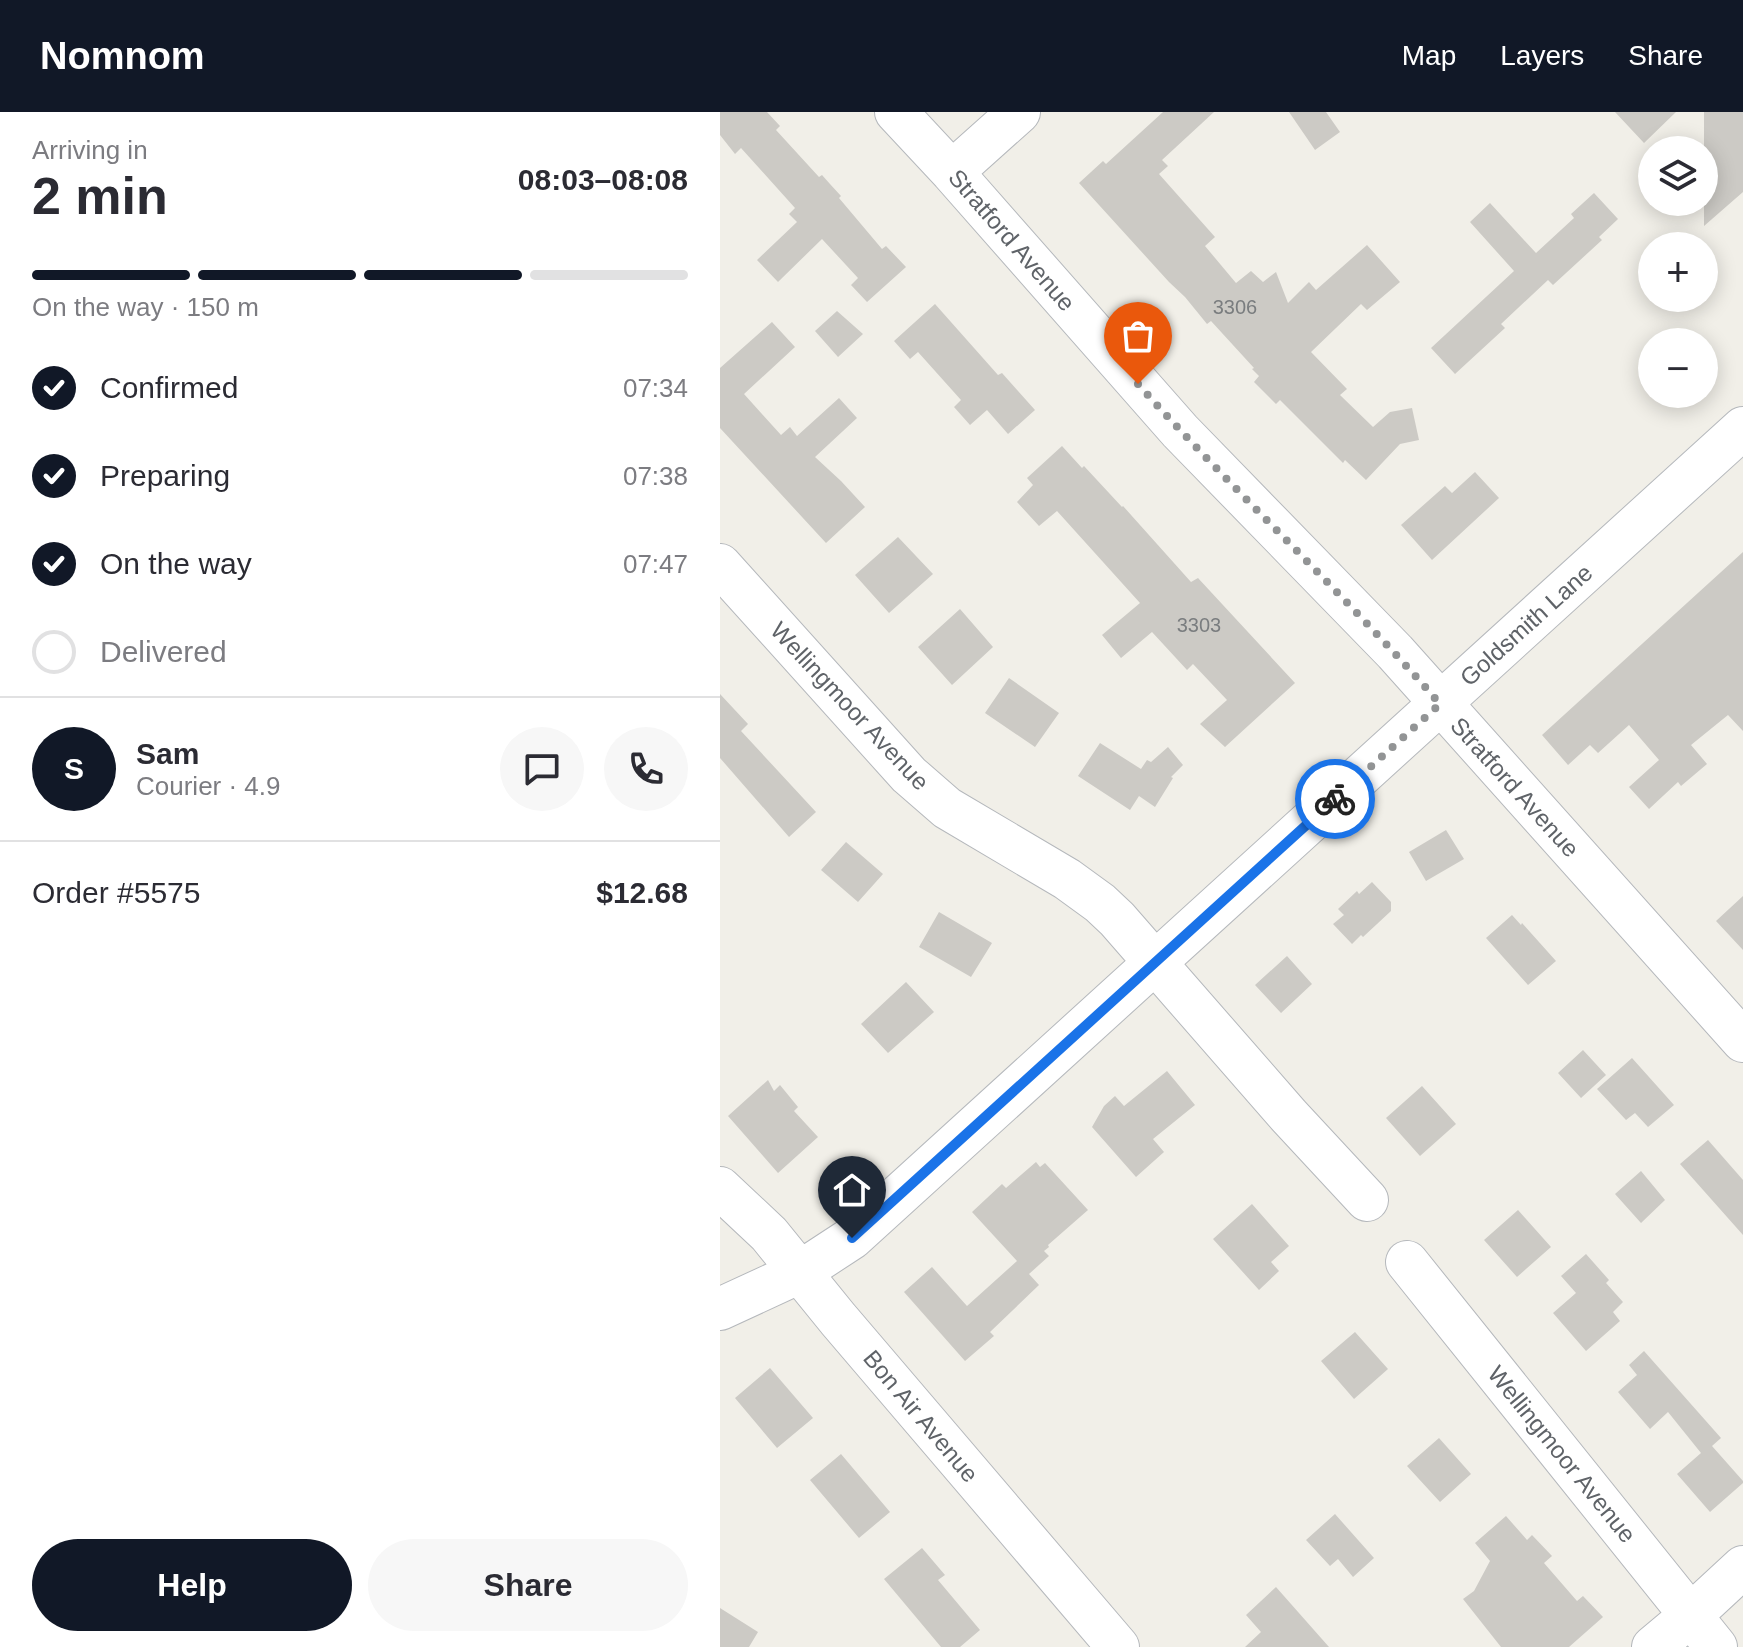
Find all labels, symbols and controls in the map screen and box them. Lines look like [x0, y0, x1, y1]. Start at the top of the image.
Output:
text: Nomnom [40, 35, 205, 77]
text: Map [1402, 40, 1456, 71]
text: Layers [1500, 40, 1584, 71]
text: Share [1628, 40, 1703, 71]
text: Arriving in [32, 135, 148, 165]
map controls [1638, 136, 1718, 408]
button: layers [1638, 136, 1718, 216]
text: 08:03–08:08 [518, 163, 688, 196]
street label: Stratford Avenue [943, 164, 1081, 316]
text: 2 min [32, 167, 168, 225]
button: + [1638, 232, 1718, 312]
text: On the way · 150 m [32, 292, 259, 322]
house number: 3306 [1213, 296, 1257, 318]
pin [1104, 302, 1172, 384]
icon: bag [1116, 314, 1160, 358]
button: − [1638, 328, 1718, 408]
icon: check [32, 366, 76, 410]
text: Confirmed [100, 371, 238, 404]
text: 07:34 [623, 373, 688, 403]
icon: check [32, 454, 76, 498]
text: Preparing [100, 459, 230, 492]
text: 07:38 [623, 461, 688, 491]
icon: check [32, 542, 76, 586]
text: On the way [100, 547, 252, 580]
text: 07:47 [623, 549, 688, 579]
street label: Goldsmith Lane [1455, 559, 1597, 691]
house number: 3303 [1177, 614, 1221, 636]
street label: Wellingmoor Avenue [765, 617, 935, 795]
text: Delivered [100, 635, 227, 668]
street label: Stratford Avenue [1445, 712, 1585, 862]
button: chat [500, 727, 584, 811]
button: phone [604, 727, 688, 811]
text: Sam [136, 737, 199, 770]
text: S [64, 752, 84, 785]
courier [1295, 759, 1375, 839]
text: Courier · 4.9 [136, 771, 281, 801]
icon: bike [1313, 777, 1357, 821]
text: Order #5575 [32, 876, 200, 909]
text: $12.68 [596, 876, 688, 909]
pin [818, 1156, 886, 1238]
icon: home [830, 1168, 874, 1212]
street label: Bon Air Avenue [858, 1345, 984, 1487]
street label: Wellingmoor Avenue [1483, 1360, 1641, 1548]
button: Help [32, 1539, 352, 1631]
button: Share [368, 1539, 688, 1631]

